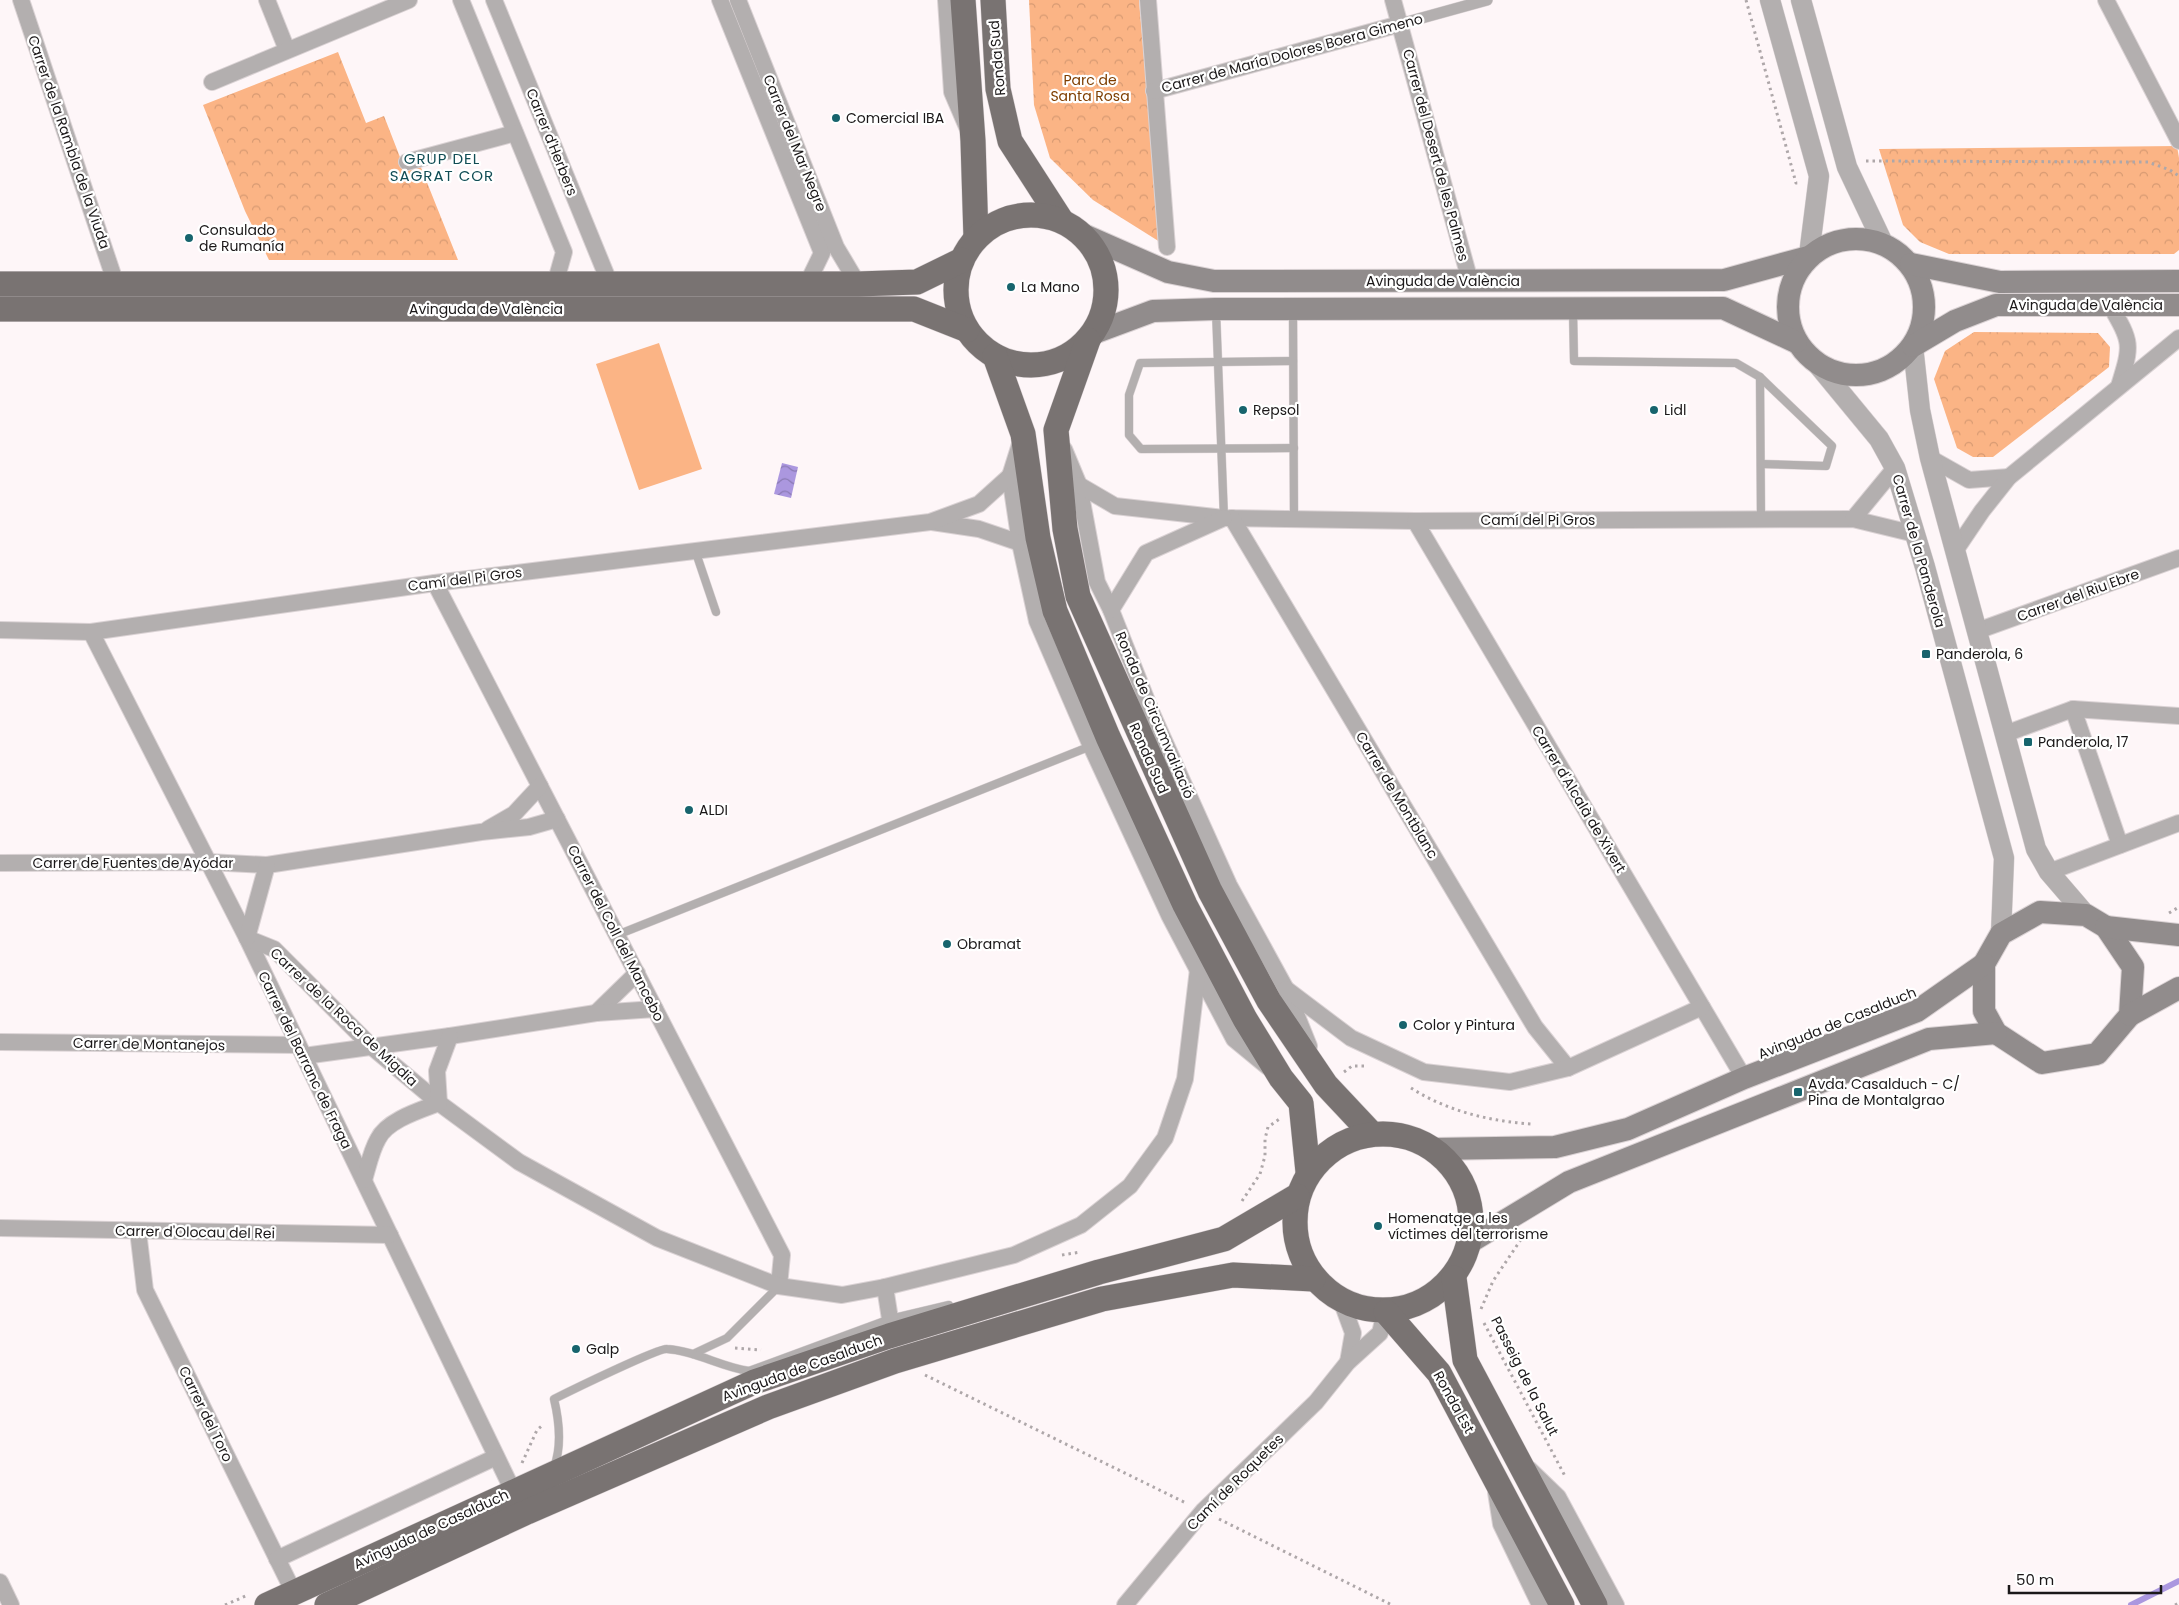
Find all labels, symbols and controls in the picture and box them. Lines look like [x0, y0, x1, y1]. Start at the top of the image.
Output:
street label: Carrer de María Dolores Boera Gimeno [1159, 8, 1425, 98]
street label: Ronda Sud [984, 19, 1010, 97]
street label: Carrer de la Rambla de la Viuda [23, 33, 115, 251]
street label: Carrer del Desert de les Palmes [1398, 47, 1474, 263]
park label: Parc de Santa Rosa [1050, 70, 1130, 106]
street label: Carrer del Mar Negre [758, 72, 832, 215]
street label: Carrer d'Herbers [521, 85, 583, 199]
place label: Comercial IBA [846, 108, 944, 128]
marker: Comercial IBA [830, 112, 842, 124]
district label: GRUP DEL SAGRAT COR [390, 148, 494, 186]
place label: Consulado de Rumanía [199, 220, 284, 256]
marker: Consulado de Rumanía [183, 232, 195, 244]
street label: Avinguda de València [1366, 271, 1520, 291]
place label: La Mano [1021, 277, 1080, 297]
marker: La Mano [1005, 281, 1017, 293]
street label: Avinguda de València [2009, 295, 2163, 315]
street label: Avinguda de València [409, 299, 563, 319]
place label: Repsol [1253, 400, 1299, 420]
place label: Lidl [1664, 400, 1686, 420]
marker: Repsol [1237, 404, 1249, 416]
marker: Lidl [1648, 404, 1660, 416]
street label: Carrer de la Panderola [1888, 472, 1950, 630]
street label: Camí del Pi Gros [1481, 510, 1595, 530]
street label: Camí del Pi Gros [407, 562, 523, 596]
street label: Carrer del Riu Ebre [2014, 563, 2142, 626]
street label: Ronda de Circumval·lació [1111, 628, 1199, 802]
place label: Panderola, 6 [1936, 644, 2023, 664]
marker: Panderola, 6 [1920, 648, 1932, 660]
street label: Ronda Sud [1124, 719, 1174, 797]
street label: Carrer d'Alcalà de Xivert [1527, 722, 1631, 876]
street label: Carrer de Montblanc [1351, 728, 1443, 862]
place label: Panderola, 17 [2038, 732, 2129, 752]
marker: Panderola, 17 [2022, 736, 2034, 748]
place label: ALDI [699, 800, 728, 820]
marker: ALDI [683, 804, 695, 816]
street label: Carrer del Coll del Mancebo [563, 841, 669, 1025]
street label: Carrer de Fuentes de Ayódar [32, 853, 234, 873]
place label: Obramat [957, 934, 1021, 954]
marker: Obramat [941, 938, 953, 950]
street label: Carrer de la Roca de Migdia [266, 943, 422, 1091]
street label: Carrer del Barranc de Fraga [253, 968, 357, 1152]
street label: Avinguda de Casalduch [1755, 982, 1919, 1064]
place label: Color y Pintura [1413, 1015, 1515, 1035]
marker: Color y Pintura [1397, 1019, 1409, 1031]
street label: Carrer de Montanejos [73, 1033, 225, 1055]
place label: Avda. Casalduch - C/ Pina de Montalgrao [1808, 1074, 1960, 1110]
marker: Avda. Casalduch - C/ Pina de Montalgrao [1792, 1086, 1804, 1098]
place label: Homenatge a les víctimes del terrorisme [1388, 1208, 1548, 1244]
marker: Homenatge a les víctimes del terrorisme [1372, 1220, 1384, 1232]
street label: Carrer d'Olocau del Rei [115, 1221, 275, 1243]
street label: Passeig de la Salut [1486, 1313, 1564, 1439]
street label: Avinguda de Casalduch [719, 1330, 885, 1406]
place label: Galp [586, 1339, 619, 1359]
marker: Galp [570, 1343, 582, 1355]
street label: Carrer del Toro [174, 1363, 238, 1465]
street label: Ronda Est [1429, 1367, 1479, 1437]
street label: Camí de Roquetes [1182, 1429, 1288, 1535]
street label: Avinguda de Casalduch [350, 1484, 512, 1574]
scale bar [2009, 1562, 2162, 1594]
text: 50 m [2016, 1569, 2054, 1590]

